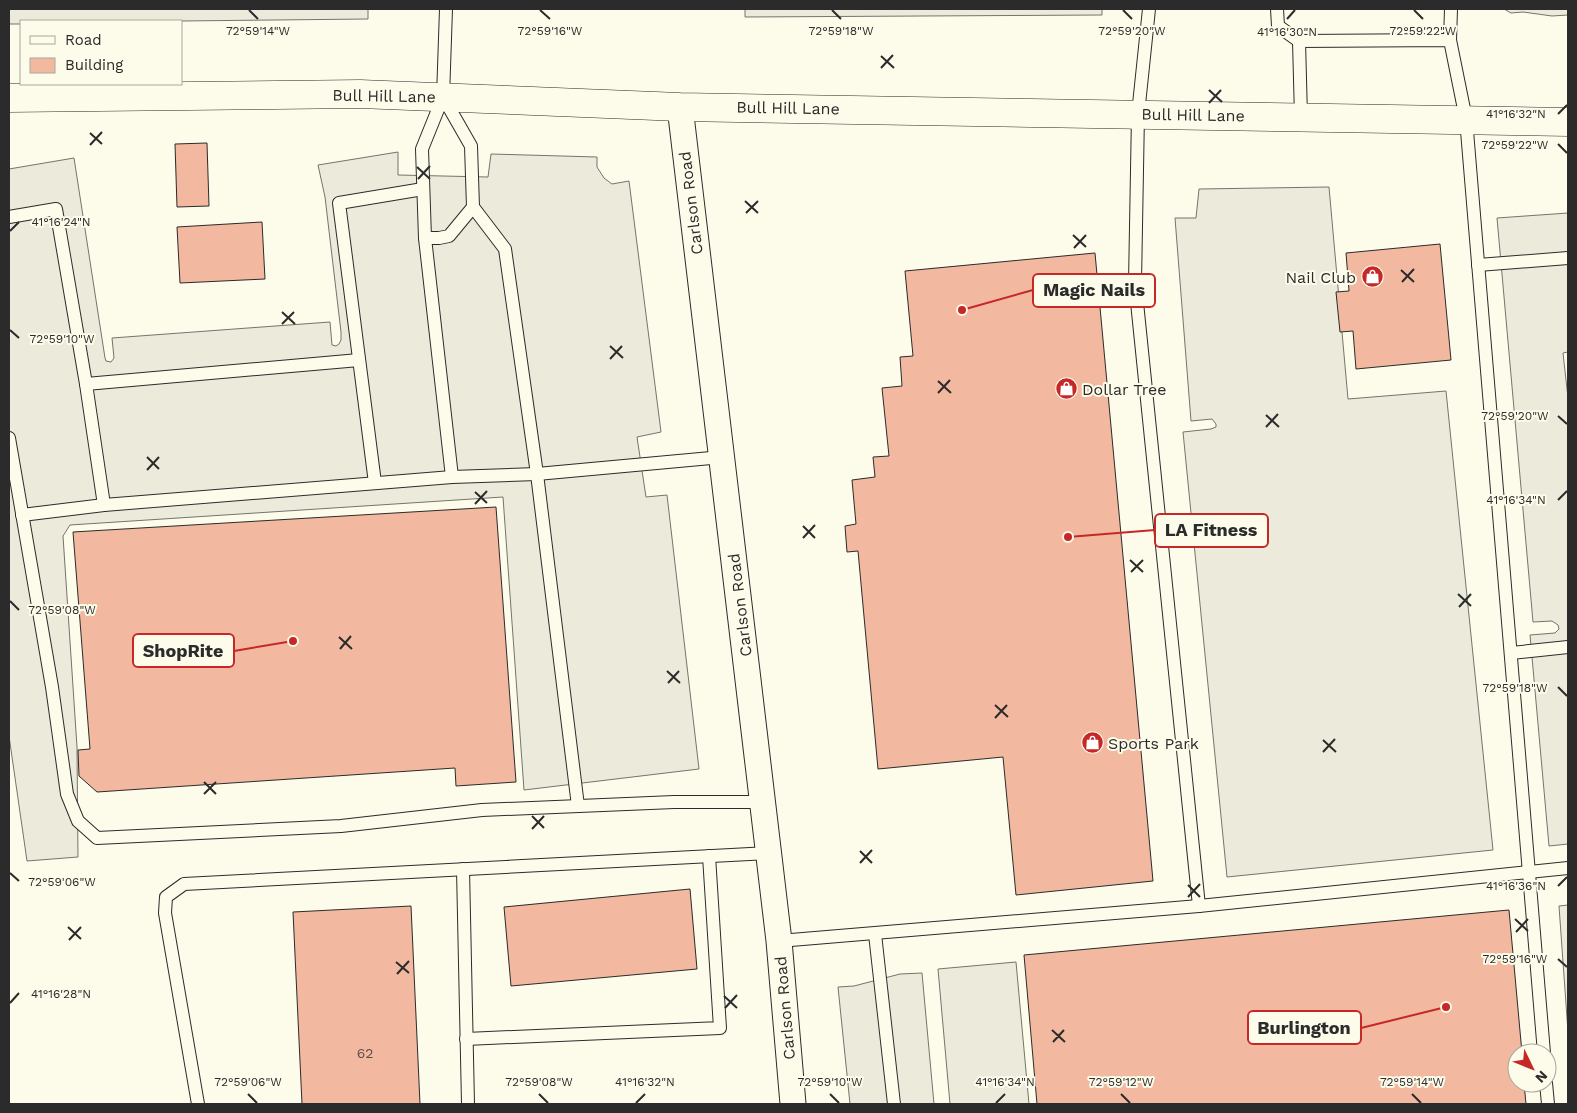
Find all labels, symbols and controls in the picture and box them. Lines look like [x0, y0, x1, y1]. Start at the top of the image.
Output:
legend [20, 20, 182, 85]
text: 72°59'14"W [226, 24, 291, 38]
text: 72°59'16"W [518, 24, 583, 38]
text: 72°59'18"W [809, 24, 874, 38]
text: 72°59'20"W [1098, 24, 1166, 38]
text: 72°59'22"W [1390, 24, 1457, 38]
text: 41°16'30"N [1257, 25, 1317, 39]
text: Road [65, 31, 102, 49]
text: Building [65, 56, 123, 74]
street label: Bull Hill Lane [332, 86, 436, 106]
street label: Bull Hill Lane [736, 98, 840, 118]
street label: Bull Hill Lane [1141, 105, 1245, 125]
text: 41°16'32"N [1486, 107, 1546, 121]
text: 72°59'22"W [1482, 138, 1549, 152]
street label: Carlson Road [675, 150, 707, 256]
text: 41°16'24"N [31, 215, 91, 229]
shop icon: Nail Club [1360, 265, 1384, 289]
place label: Nail Club [1285, 268, 1356, 287]
callout: Magic Nails [1033, 274, 1155, 307]
text: Magic Nails [1043, 279, 1145, 300]
text: 72°59'10"W [30, 332, 95, 346]
shop icon: Dollar Tree [1054, 377, 1078, 401]
place label: Dollar Tree [1082, 380, 1166, 399]
text: 72°59'20"W [1481, 409, 1549, 423]
text: 41°16'34"N [1486, 493, 1546, 507]
callout: LA Fitness [1155, 514, 1268, 547]
text: LA Fitness [1165, 519, 1258, 540]
street label: Carlson Road [724, 552, 756, 658]
text: 72°59'08"W [28, 603, 96, 617]
callout: ShopRite [133, 634, 234, 667]
text: ShopRite [143, 640, 223, 661]
text: 72°59'18"W [1483, 681, 1548, 695]
shop icon: Sports Park [1080, 731, 1104, 755]
place label: Sports Park [1108, 734, 1199, 753]
text: 72°59'06"W [28, 875, 96, 889]
text: 41°16'36"N [1486, 879, 1546, 893]
text: 72°59'16"W [1483, 952, 1548, 966]
street label: Carlson Road [771, 955, 799, 1061]
text: 41°16'28"N [31, 987, 91, 1001]
callout: Burlington [1248, 1011, 1361, 1044]
text: Burlington [1257, 1017, 1351, 1038]
north arrow [1507, 1043, 1557, 1093]
house number: 62 [357, 1045, 373, 1061]
text: N [1532, 1068, 1551, 1086]
text: 72°59'06"W [214, 1075, 282, 1089]
text: 72°59'08"W [505, 1075, 573, 1089]
text: 41°16'32"N [615, 1075, 675, 1089]
text: 72°59'10"W [798, 1075, 863, 1089]
text: 41°16'34"N [975, 1075, 1035, 1089]
text: 72°59'12"W [1089, 1075, 1154, 1089]
text: 72°59'14"W [1380, 1075, 1445, 1089]

